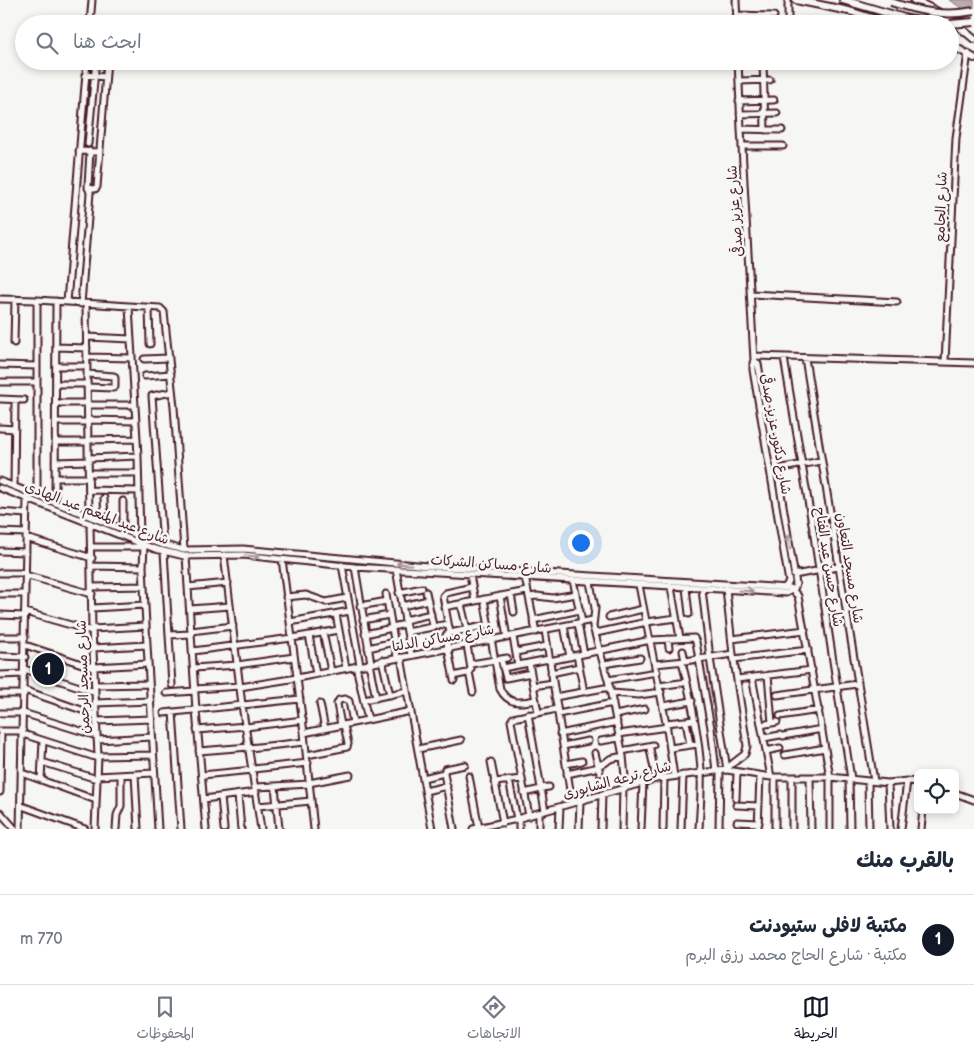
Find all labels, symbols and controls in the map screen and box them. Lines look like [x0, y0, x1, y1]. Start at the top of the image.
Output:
search box [15, 15, 959, 70]
icon: search [33, 29, 61, 57]
text: ابحث هنا [73, 31, 142, 54]
street label: شارع عزيز صدقى [723, 164, 748, 257]
street label: شارع الجامع [931, 171, 953, 243]
street label: شارع دكتور عزيز صدقى [756, 372, 795, 496]
street label: شارع عبد المنعم عبد الهادى [22, 478, 172, 550]
street label: شارع حسن عبد الفتاح [810, 506, 847, 628]
street label: شارع مسجد التعاون [832, 511, 867, 625]
your location [568, 530, 594, 556]
one-way arrow [784, 535, 794, 551]
one-way arrow [244, 551, 260, 561]
street label: شارع مساكن الشركات [430, 551, 552, 578]
one-way arrow [397, 559, 413, 568]
one-way arrow [738, 587, 754, 596]
street label: شارع مسجد الرحمن [73, 620, 94, 734]
street label: شارع مساكن الدلتا [391, 621, 496, 656]
pin: 1 [32, 650, 64, 688]
street label: شارع ترعه الشابورى [561, 757, 673, 804]
map controls [914, 769, 959, 814]
button: locate [914, 769, 959, 814]
text: بالقرب منك [856, 848, 954, 873]
text: مكتبة لافلى ستيودنت [749, 915, 907, 938]
text: 770 m [20, 930, 63, 949]
text: 1 [935, 930, 941, 949]
text: مكتبة · شارع الحاج محمد رزق البرم [685, 946, 907, 965]
tab: المحفوظات [136, 993, 194, 1046]
tab: الاتجاهات [467, 993, 521, 1046]
tab: الخريطة [794, 993, 838, 1046]

